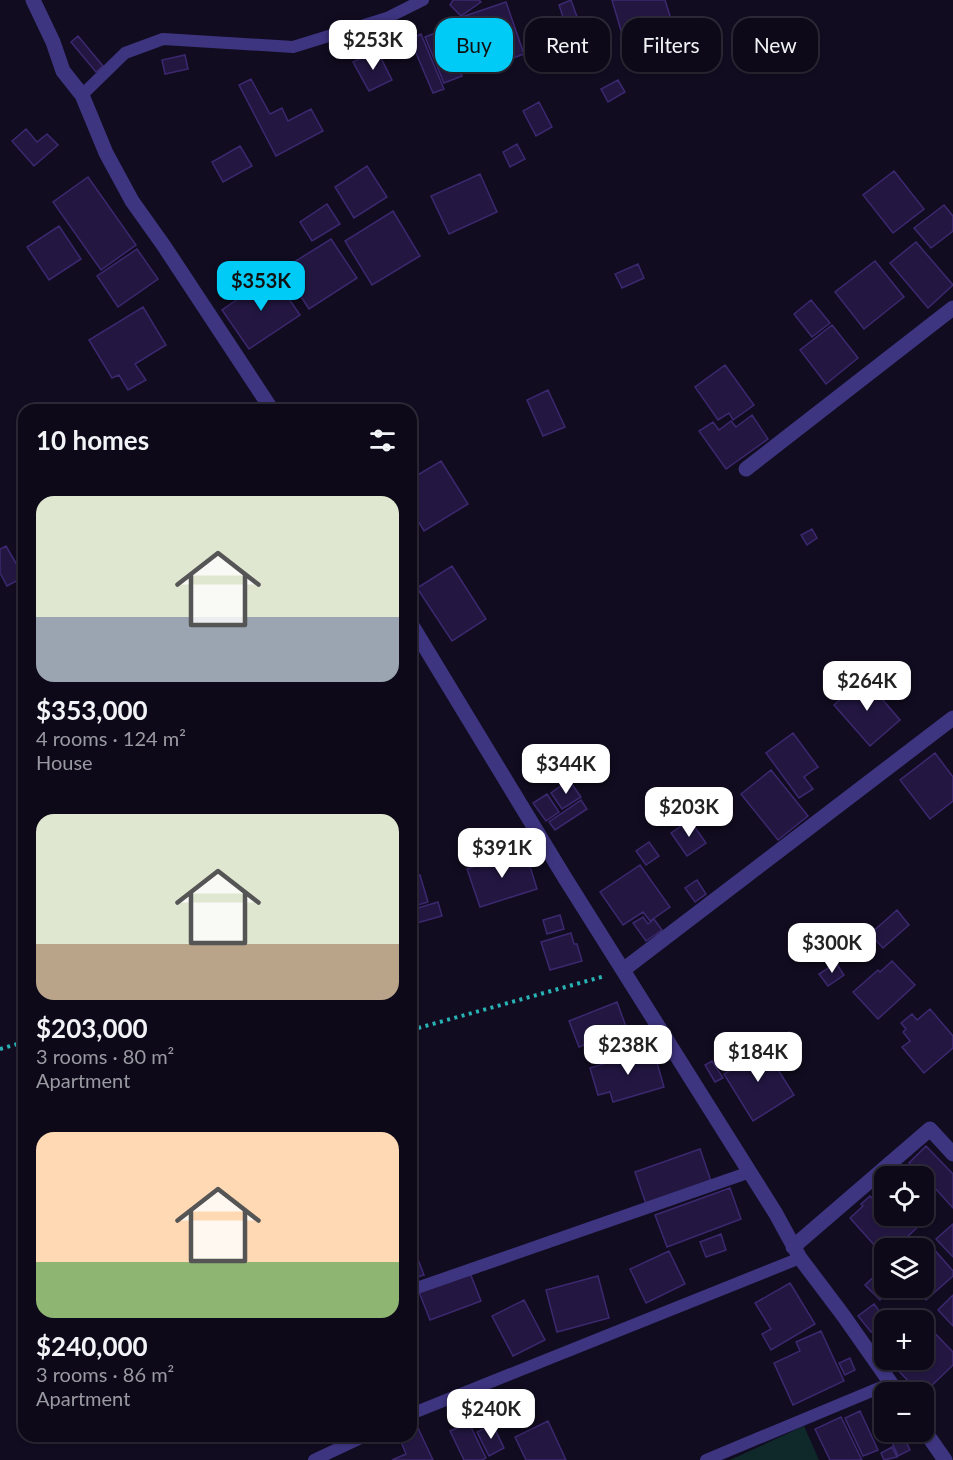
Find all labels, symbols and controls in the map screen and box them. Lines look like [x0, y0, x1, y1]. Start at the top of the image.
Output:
chip: Buy [435, 18, 513, 72]
chip: Rent [525, 18, 610, 72]
chip: Filters [622, 18, 721, 72]
chip: New [733, 18, 818, 72]
pin: $253K [331, 20, 415, 71]
text: $253K [343, 27, 403, 51]
pin: $353K [219, 261, 303, 312]
text: $353K [231, 268, 291, 292]
text: 10 homes [36, 424, 149, 456]
icon: filters [366, 424, 399, 457]
icon: home [164, 535, 272, 643]
pin: $264K [825, 661, 909, 712]
text: $264K [837, 668, 897, 692]
text: $353,000 [36, 694, 148, 726]
text: 4 rooms · 124 m² [36, 726, 186, 750]
pin: $344K [524, 744, 608, 795]
text: House [36, 750, 93, 774]
text: $344K [536, 751, 596, 775]
pin: $203K [647, 787, 731, 838]
text: $203K [659, 794, 719, 818]
pin: $391K [460, 828, 544, 879]
text: $391K [472, 835, 532, 859]
icon: home [164, 853, 272, 961]
pin: $300K [790, 923, 874, 974]
text: $300K [802, 930, 862, 954]
text: $203,000 [36, 1012, 148, 1044]
pin: $238K [586, 1025, 670, 1076]
text: $238K [598, 1032, 658, 1056]
pin: $184K [716, 1032, 800, 1083]
text: $184K [728, 1039, 788, 1063]
text: 3 rooms · 80 m² [36, 1044, 174, 1068]
text: Apartment [36, 1068, 130, 1092]
map controls [874, 1166, 934, 1442]
button: locate [874, 1166, 934, 1226]
icon: home [164, 1171, 272, 1279]
button: layers [874, 1238, 934, 1298]
button: + [874, 1310, 934, 1370]
text: $240,000 [36, 1330, 148, 1362]
text: 3 rooms · 86 m² [36, 1362, 174, 1386]
button: − [874, 1382, 934, 1442]
text: Apartment [36, 1386, 130, 1410]
pin: $240K [449, 1389, 533, 1440]
text: $240K [461, 1396, 521, 1420]

